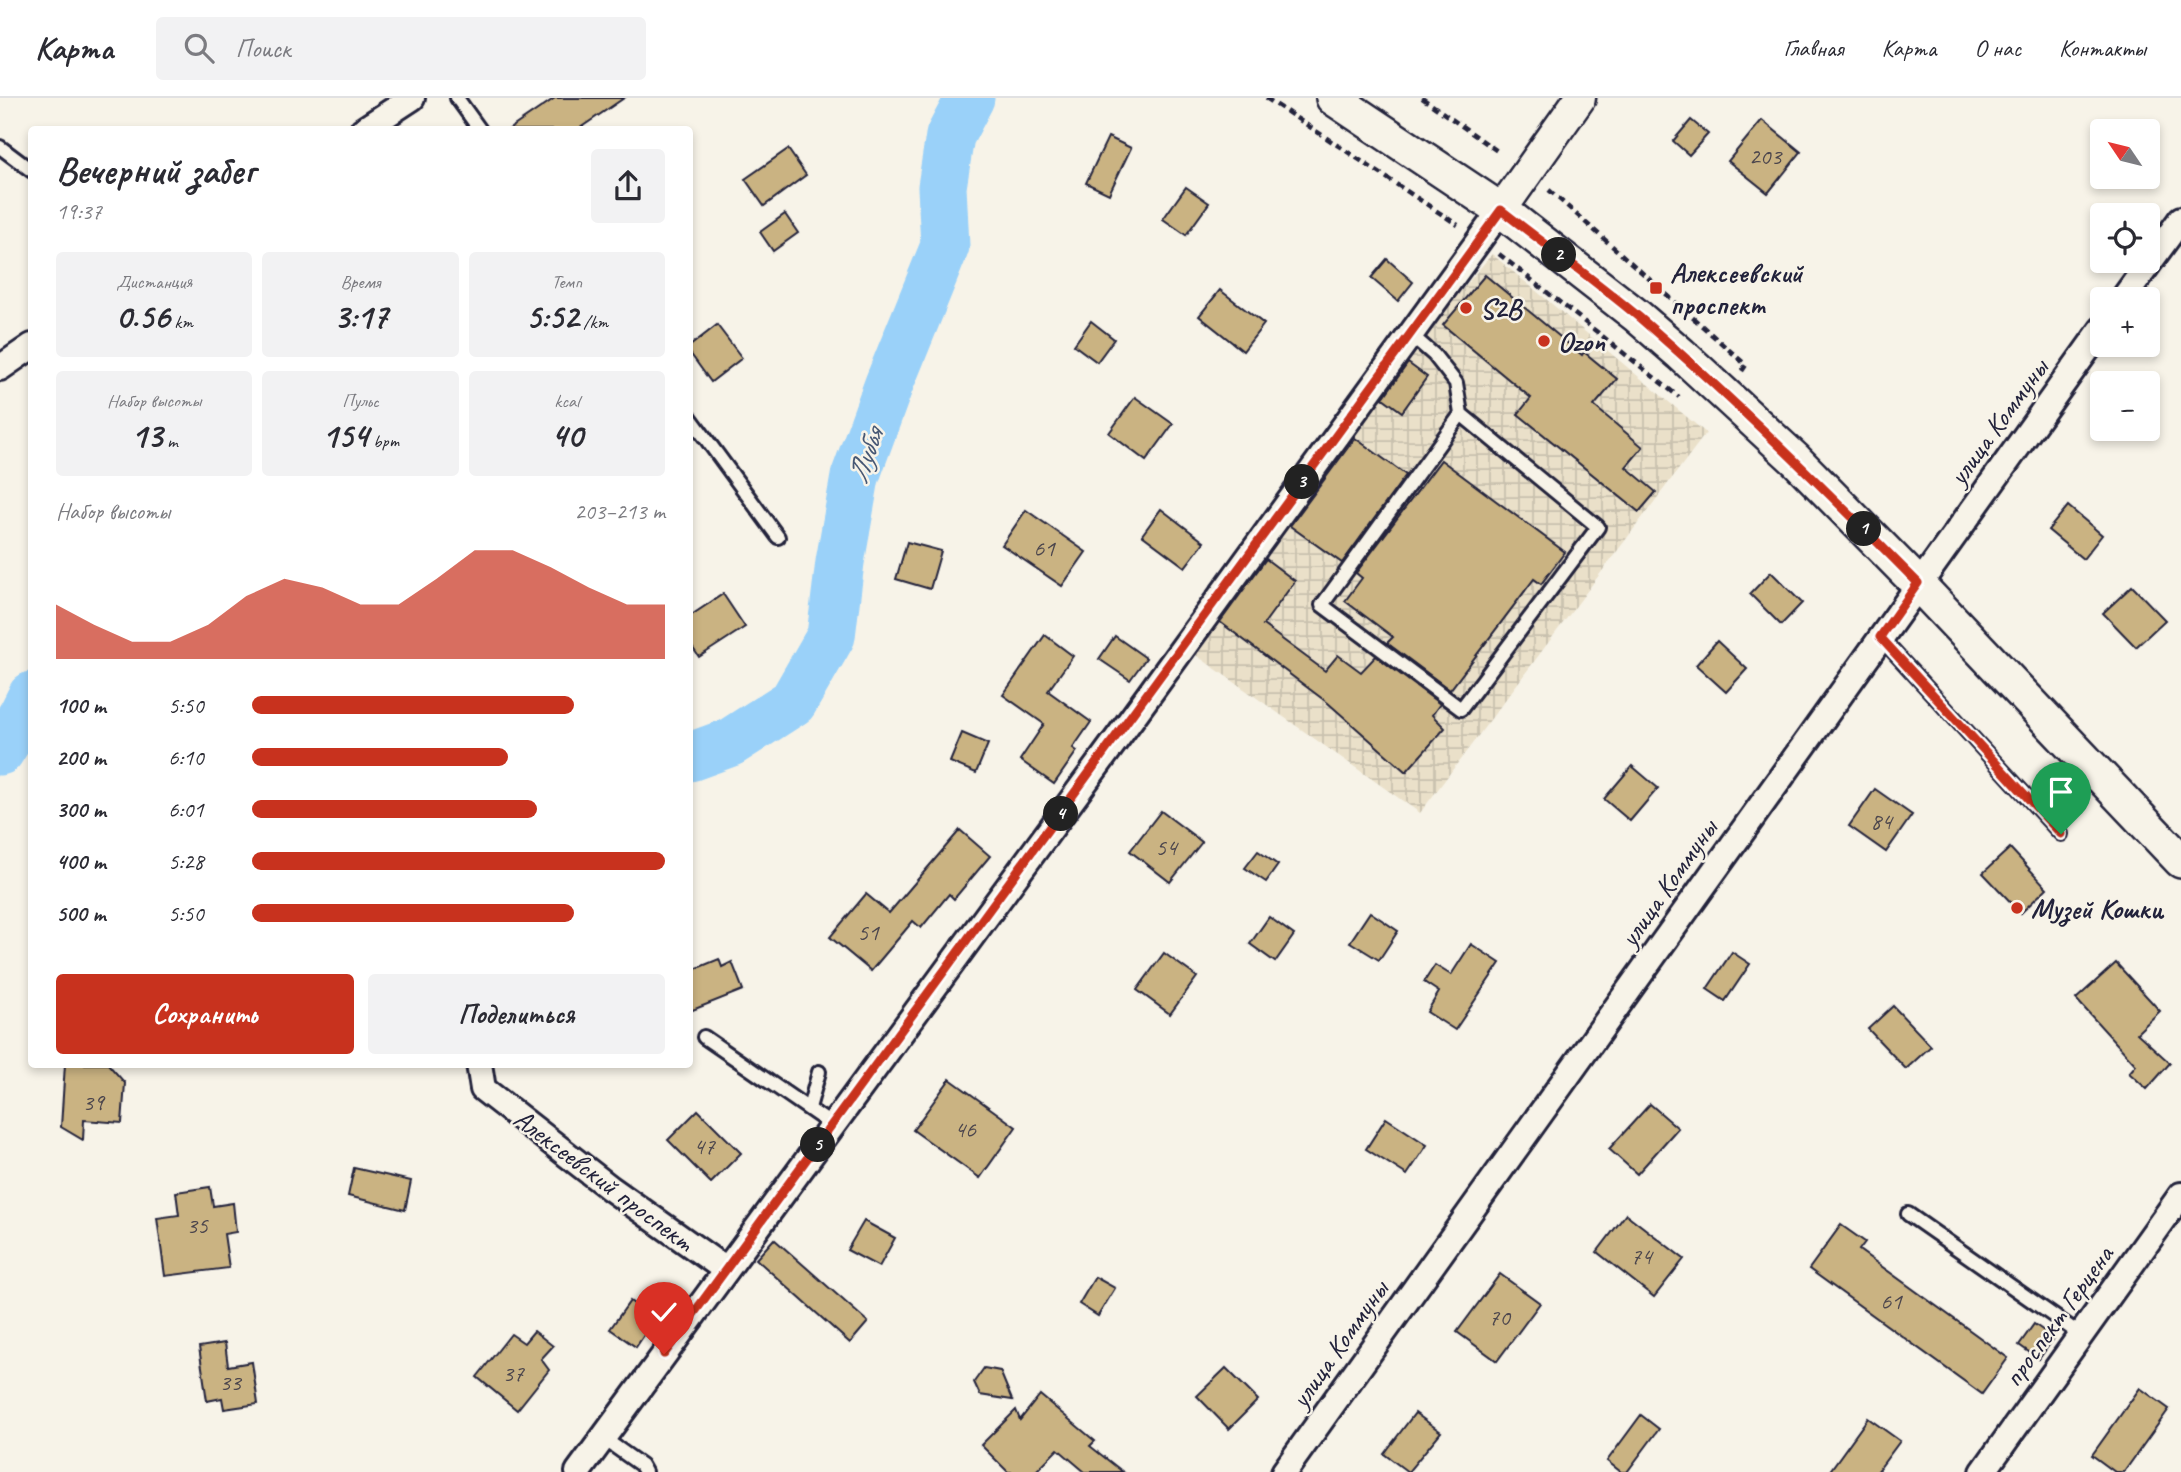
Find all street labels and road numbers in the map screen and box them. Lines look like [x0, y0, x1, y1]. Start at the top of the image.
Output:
street label: улица Коммуны [1939, 350, 2057, 494]
street label: улица Коммуны [1610, 811, 1726, 955]
street label: Алексеевский проспект [507, 1101, 702, 1260]
street label: проспект Герцена [1995, 1237, 2122, 1393]
street label: улица Коммуны [1281, 1272, 1397, 1416]

